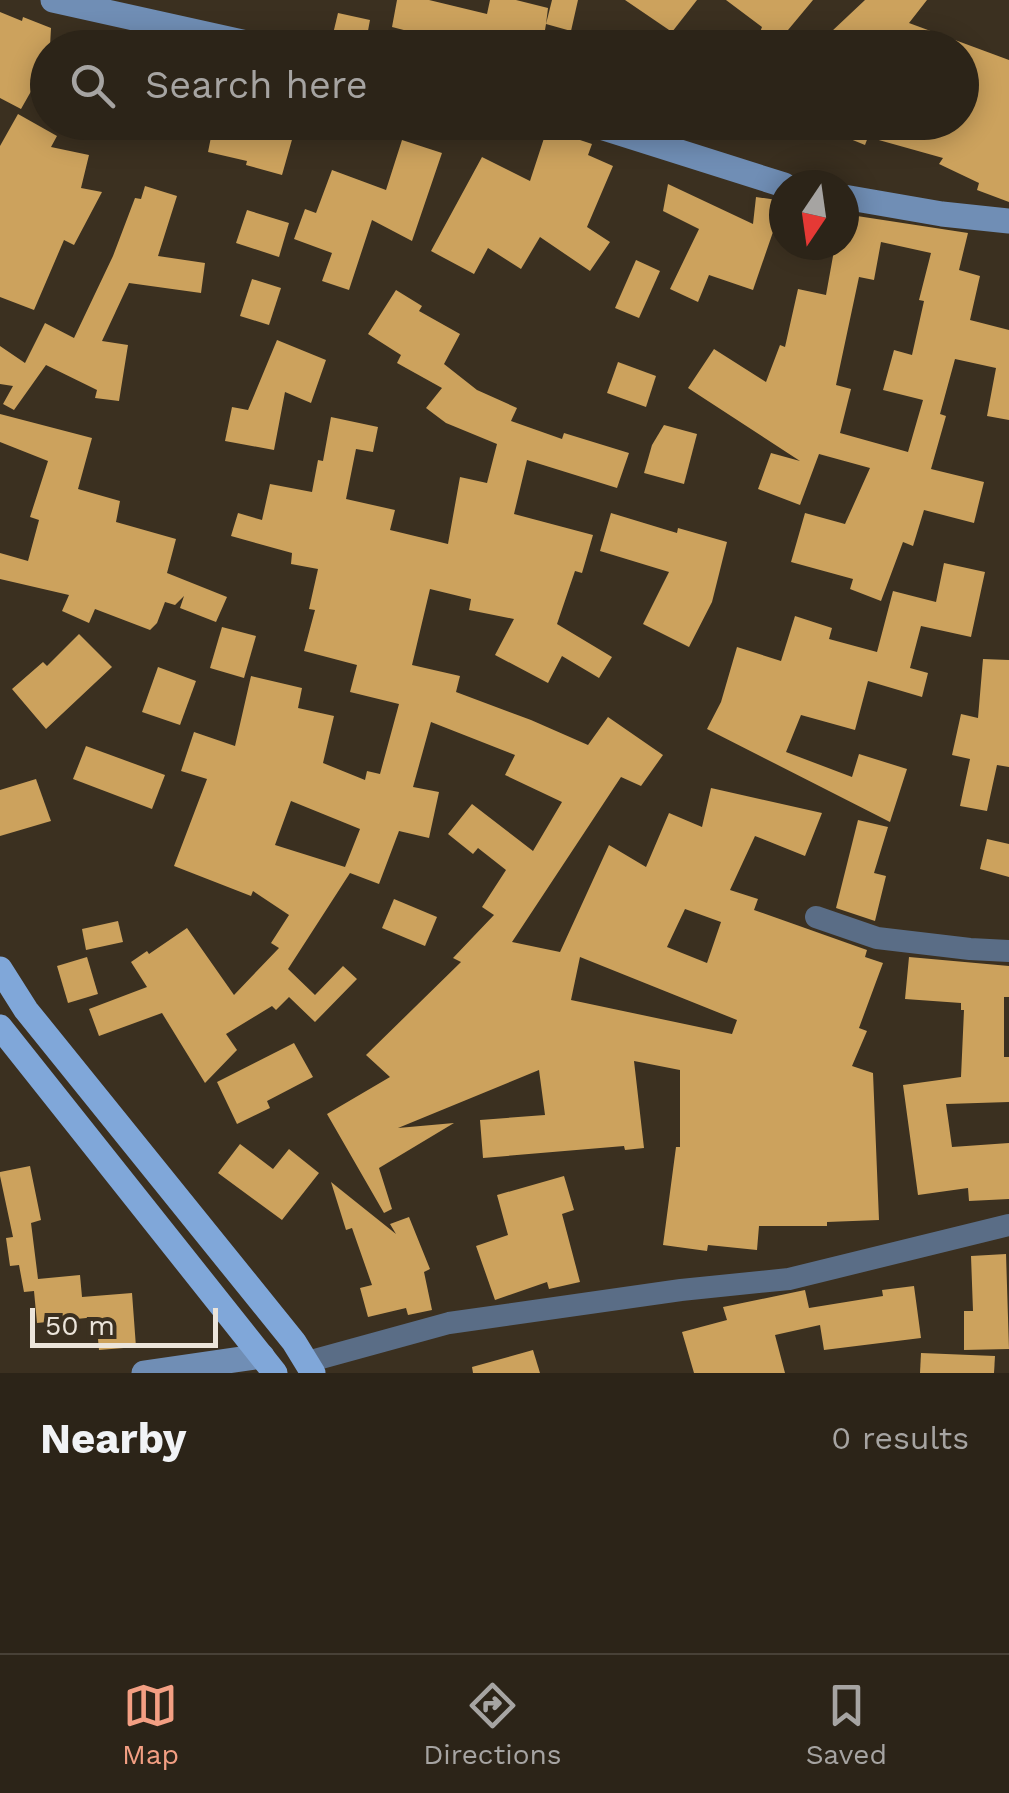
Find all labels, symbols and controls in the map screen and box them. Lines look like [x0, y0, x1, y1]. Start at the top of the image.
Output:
search box [30, 30, 979, 140]
icon: search [65, 58, 120, 113]
text: Search here [145, 63, 368, 107]
north arrow [769, 170, 859, 260]
scale bar [30, 1303, 218, 1348]
text: 50 m [45, 1309, 115, 1342]
text: Nearby [40, 1414, 187, 1463]
text: 0 results [831, 1419, 969, 1457]
tab: Map [122, 1678, 179, 1771]
tab: Directions [423, 1678, 562, 1771]
tab: Saved [806, 1678, 887, 1771]

